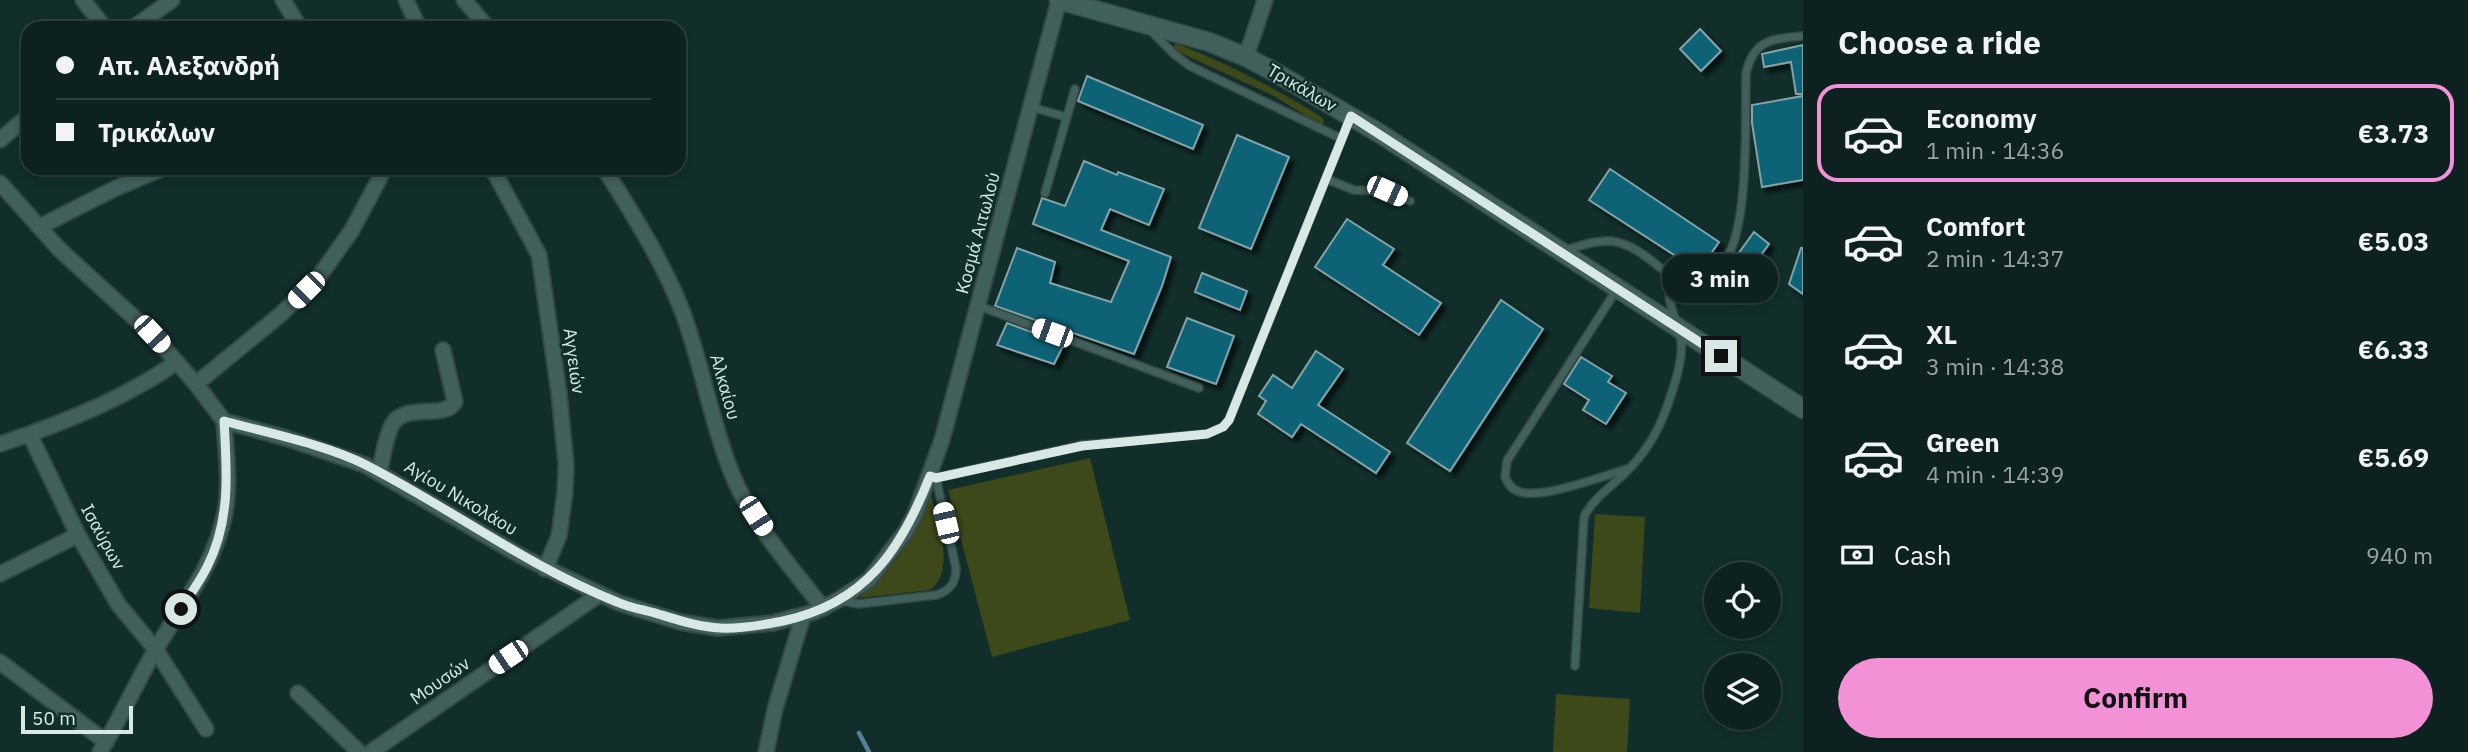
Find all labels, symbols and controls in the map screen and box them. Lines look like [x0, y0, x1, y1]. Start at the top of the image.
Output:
text: Choose a ride [1838, 21, 2041, 63]
text: Απ. Αλεξανδρή [98, 48, 280, 82]
street label: Τρικάλων [1263, 58, 1341, 117]
text: Economy [1926, 101, 2037, 135]
icon: car [1842, 102, 1905, 165]
text: Τρικάλων [98, 115, 215, 149]
text: €3.73 [2358, 116, 2429, 150]
text: 1 min · 14:36 [1926, 135, 2064, 165]
street label: Κοσμά Αιτωλού [950, 170, 1005, 296]
car [1364, 173, 1411, 209]
text: Comfort [1926, 209, 2025, 243]
icon: car [1842, 210, 1905, 273]
text: €5.03 [2358, 224, 2429, 258]
text: 2 min · 14:37 [1926, 243, 2064, 273]
callout: 3 min [1663, 254, 1779, 304]
text: 3 min [1690, 263, 1750, 293]
car [284, 268, 329, 312]
car [130, 311, 175, 357]
car [1029, 316, 1076, 350]
text: XL [1926, 317, 1957, 351]
icon: car [1842, 318, 1905, 381]
street label: Αγγειών [559, 327, 590, 395]
text: €6.33 [2358, 332, 2429, 366]
route end [1705, 340, 1737, 372]
street label: Αλκαίου [705, 351, 746, 422]
text: 3 min · 14:38 [1926, 351, 2064, 381]
text: Green [1926, 425, 2000, 459]
icon: car [1842, 426, 1905, 489]
text: €5.69 [2358, 440, 2429, 474]
street label: Αγίου Νικολάου [401, 455, 522, 540]
text: 4 min · 14:39 [1926, 459, 2064, 489]
car [736, 493, 777, 539]
street label: Ισαύρων [76, 500, 131, 574]
car [932, 500, 961, 546]
icon: cash [1838, 536, 1876, 574]
text: Cash [1894, 538, 1951, 572]
text: 940 m [2366, 540, 2433, 570]
map controls [1704, 562, 1781, 730]
button: locate [1704, 562, 1781, 639]
route start [165, 593, 197, 625]
car [485, 637, 532, 677]
street label: Μουσών [405, 652, 474, 709]
button: layers [1704, 653, 1781, 730]
button: Confirm [1838, 658, 2433, 738]
scale bar [21, 703, 133, 735]
text: 50 m [32, 706, 76, 730]

